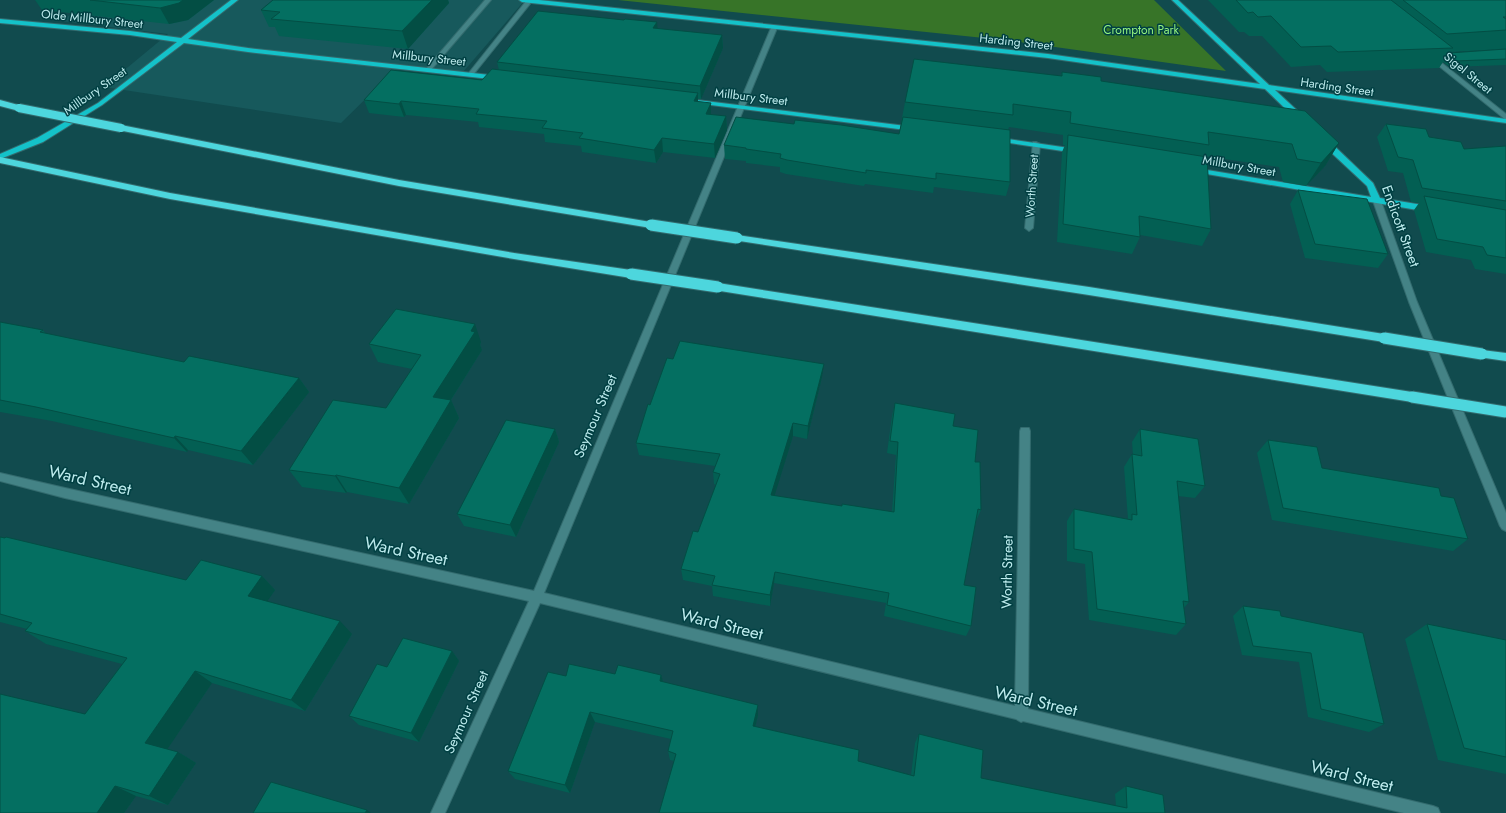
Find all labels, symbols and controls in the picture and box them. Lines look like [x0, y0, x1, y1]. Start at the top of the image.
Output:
street label: Olde Millbury Street [40, 5, 144, 33]
park label: Crompton Park [1103, 21, 1180, 39]
street label: Harding Street [978, 29, 1054, 55]
street label: Millbury Street [392, 45, 467, 71]
street label: Sigel Street [1440, 48, 1496, 98]
street label: Millbury Street [60, 62, 130, 119]
street label: Harding Street [1299, 73, 1375, 101]
street label: Millbury Street [713, 84, 789, 110]
street label: Millbury Street [1201, 151, 1277, 181]
street label: Worth Street [1021, 154, 1043, 218]
street label: Endicott Street [1377, 182, 1425, 270]
street label: Seymour Street [568, 370, 622, 461]
street label: Ward Street [46, 459, 134, 501]
street label: Ward Street [362, 530, 450, 572]
street label: Worth Street [996, 534, 1018, 609]
street label: Ward Street [678, 602, 766, 646]
street label: Seymour Street [439, 667, 494, 757]
street label: Ward Street [992, 680, 1080, 722]
street label: Ward Street [1308, 754, 1396, 798]

